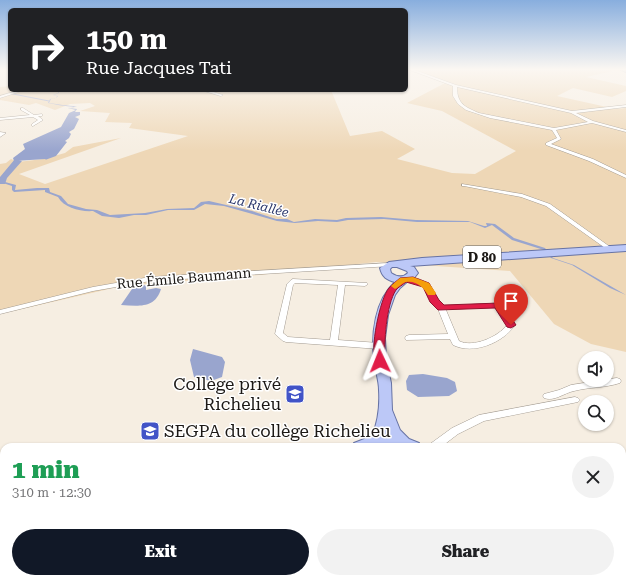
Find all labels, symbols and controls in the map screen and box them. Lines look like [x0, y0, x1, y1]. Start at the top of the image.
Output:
text: 150 m [86, 23, 167, 56]
icon: right [20, 24, 72, 76]
text: Rue Jacques Tati [86, 57, 232, 78]
water label: La Riallée [227, 191, 291, 220]
road number: D 80 [463, 246, 501, 268]
street label: Rue Émile Baumann [116, 264, 252, 292]
pin [494, 284, 528, 325]
icon: arrive [500, 290, 522, 312]
position arrow [359, 340, 401, 382]
map controls [578, 351, 614, 431]
button: sound [578, 351, 614, 387]
place label: Collège privé Richelieu [173, 374, 281, 414]
school or university icon: Collège privé Richelieu [284, 383, 306, 405]
button: search [578, 395, 614, 431]
school or university icon: SEGPA du collège Richelieu [139, 420, 161, 442]
place label: SEGPA du collège Richelieu [164, 421, 391, 441]
text: 1 min [12, 456, 79, 484]
button: close [572, 456, 614, 498]
text: 310 m · 12:30 [12, 485, 91, 500]
button: Exit [12, 529, 309, 575]
button: Share [317, 529, 614, 575]

